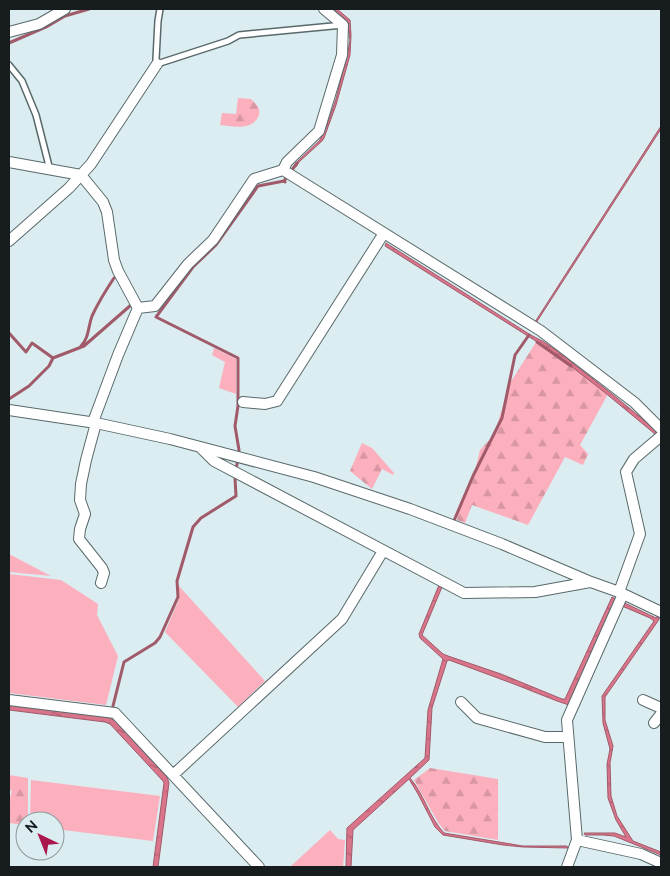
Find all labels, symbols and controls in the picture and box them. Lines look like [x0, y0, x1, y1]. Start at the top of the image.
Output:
north arrow [15, 811, 65, 861]
text: N [22, 817, 40, 836]

